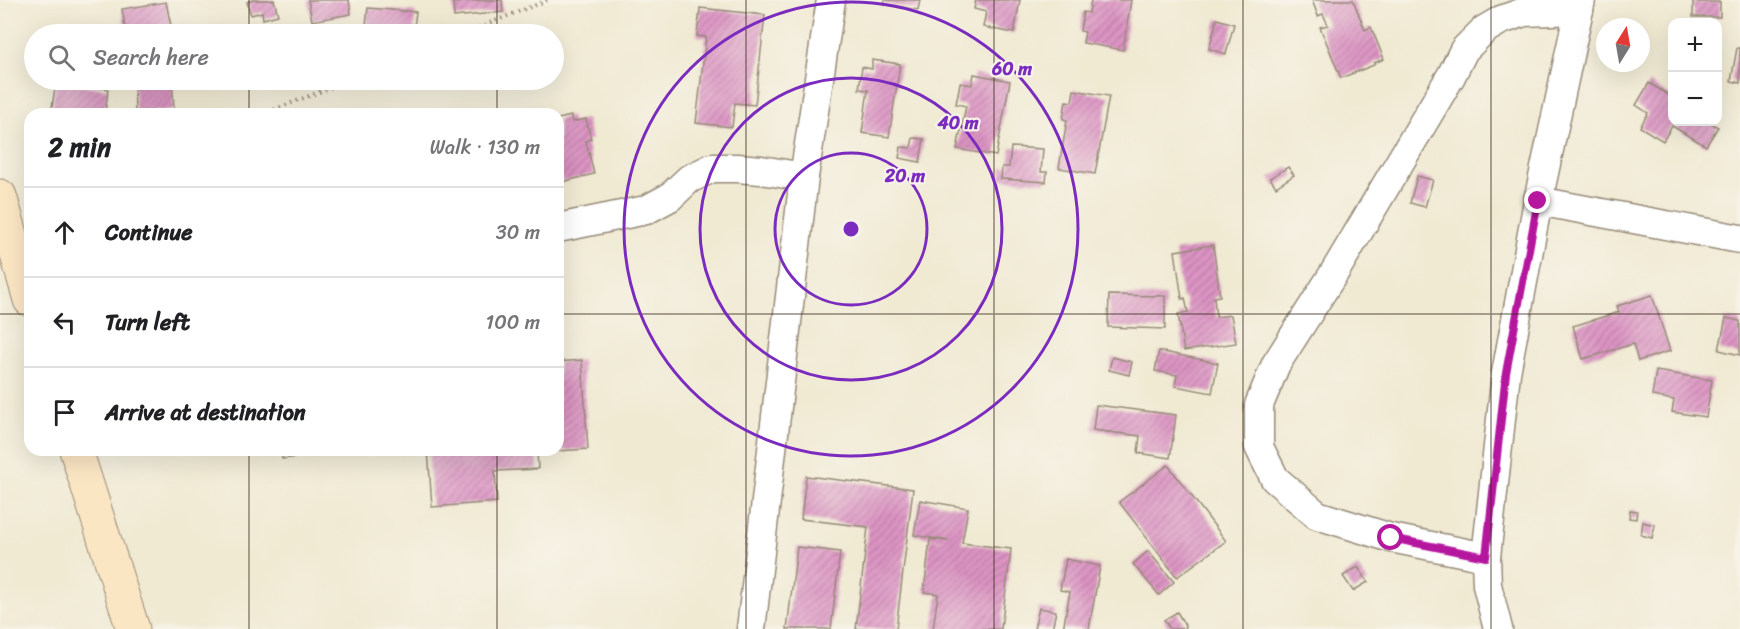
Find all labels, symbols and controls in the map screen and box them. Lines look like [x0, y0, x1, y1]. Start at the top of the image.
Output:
north arrow [1596, 18, 1650, 72]
map controls [1668, 18, 1722, 126]
button: + [1668, 18, 1722, 72]
search box [24, 24, 564, 90]
text: Search here [93, 38, 209, 77]
icon: search [45, 41, 78, 74]
text: 60 m [991, 53, 1032, 85]
button: − [1668, 72, 1722, 126]
text: 40 m [936, 107, 979, 139]
text: 2 min [48, 124, 111, 170]
text: Walk · 130 m [430, 130, 540, 165]
text: 20 m [884, 160, 925, 192]
route end [1524, 187, 1550, 213]
text: Continue [105, 213, 193, 252]
text: 30 m [496, 215, 540, 250]
icon: ahead [48, 216, 81, 249]
centre of rings [841, 219, 861, 239]
text: Turn left [105, 303, 190, 342]
text: 100 m [486, 305, 540, 340]
icon: left [48, 306, 81, 339]
text: Arrive at destination [105, 393, 306, 432]
icon: arrive [48, 396, 81, 429]
route start [1377, 524, 1403, 550]

